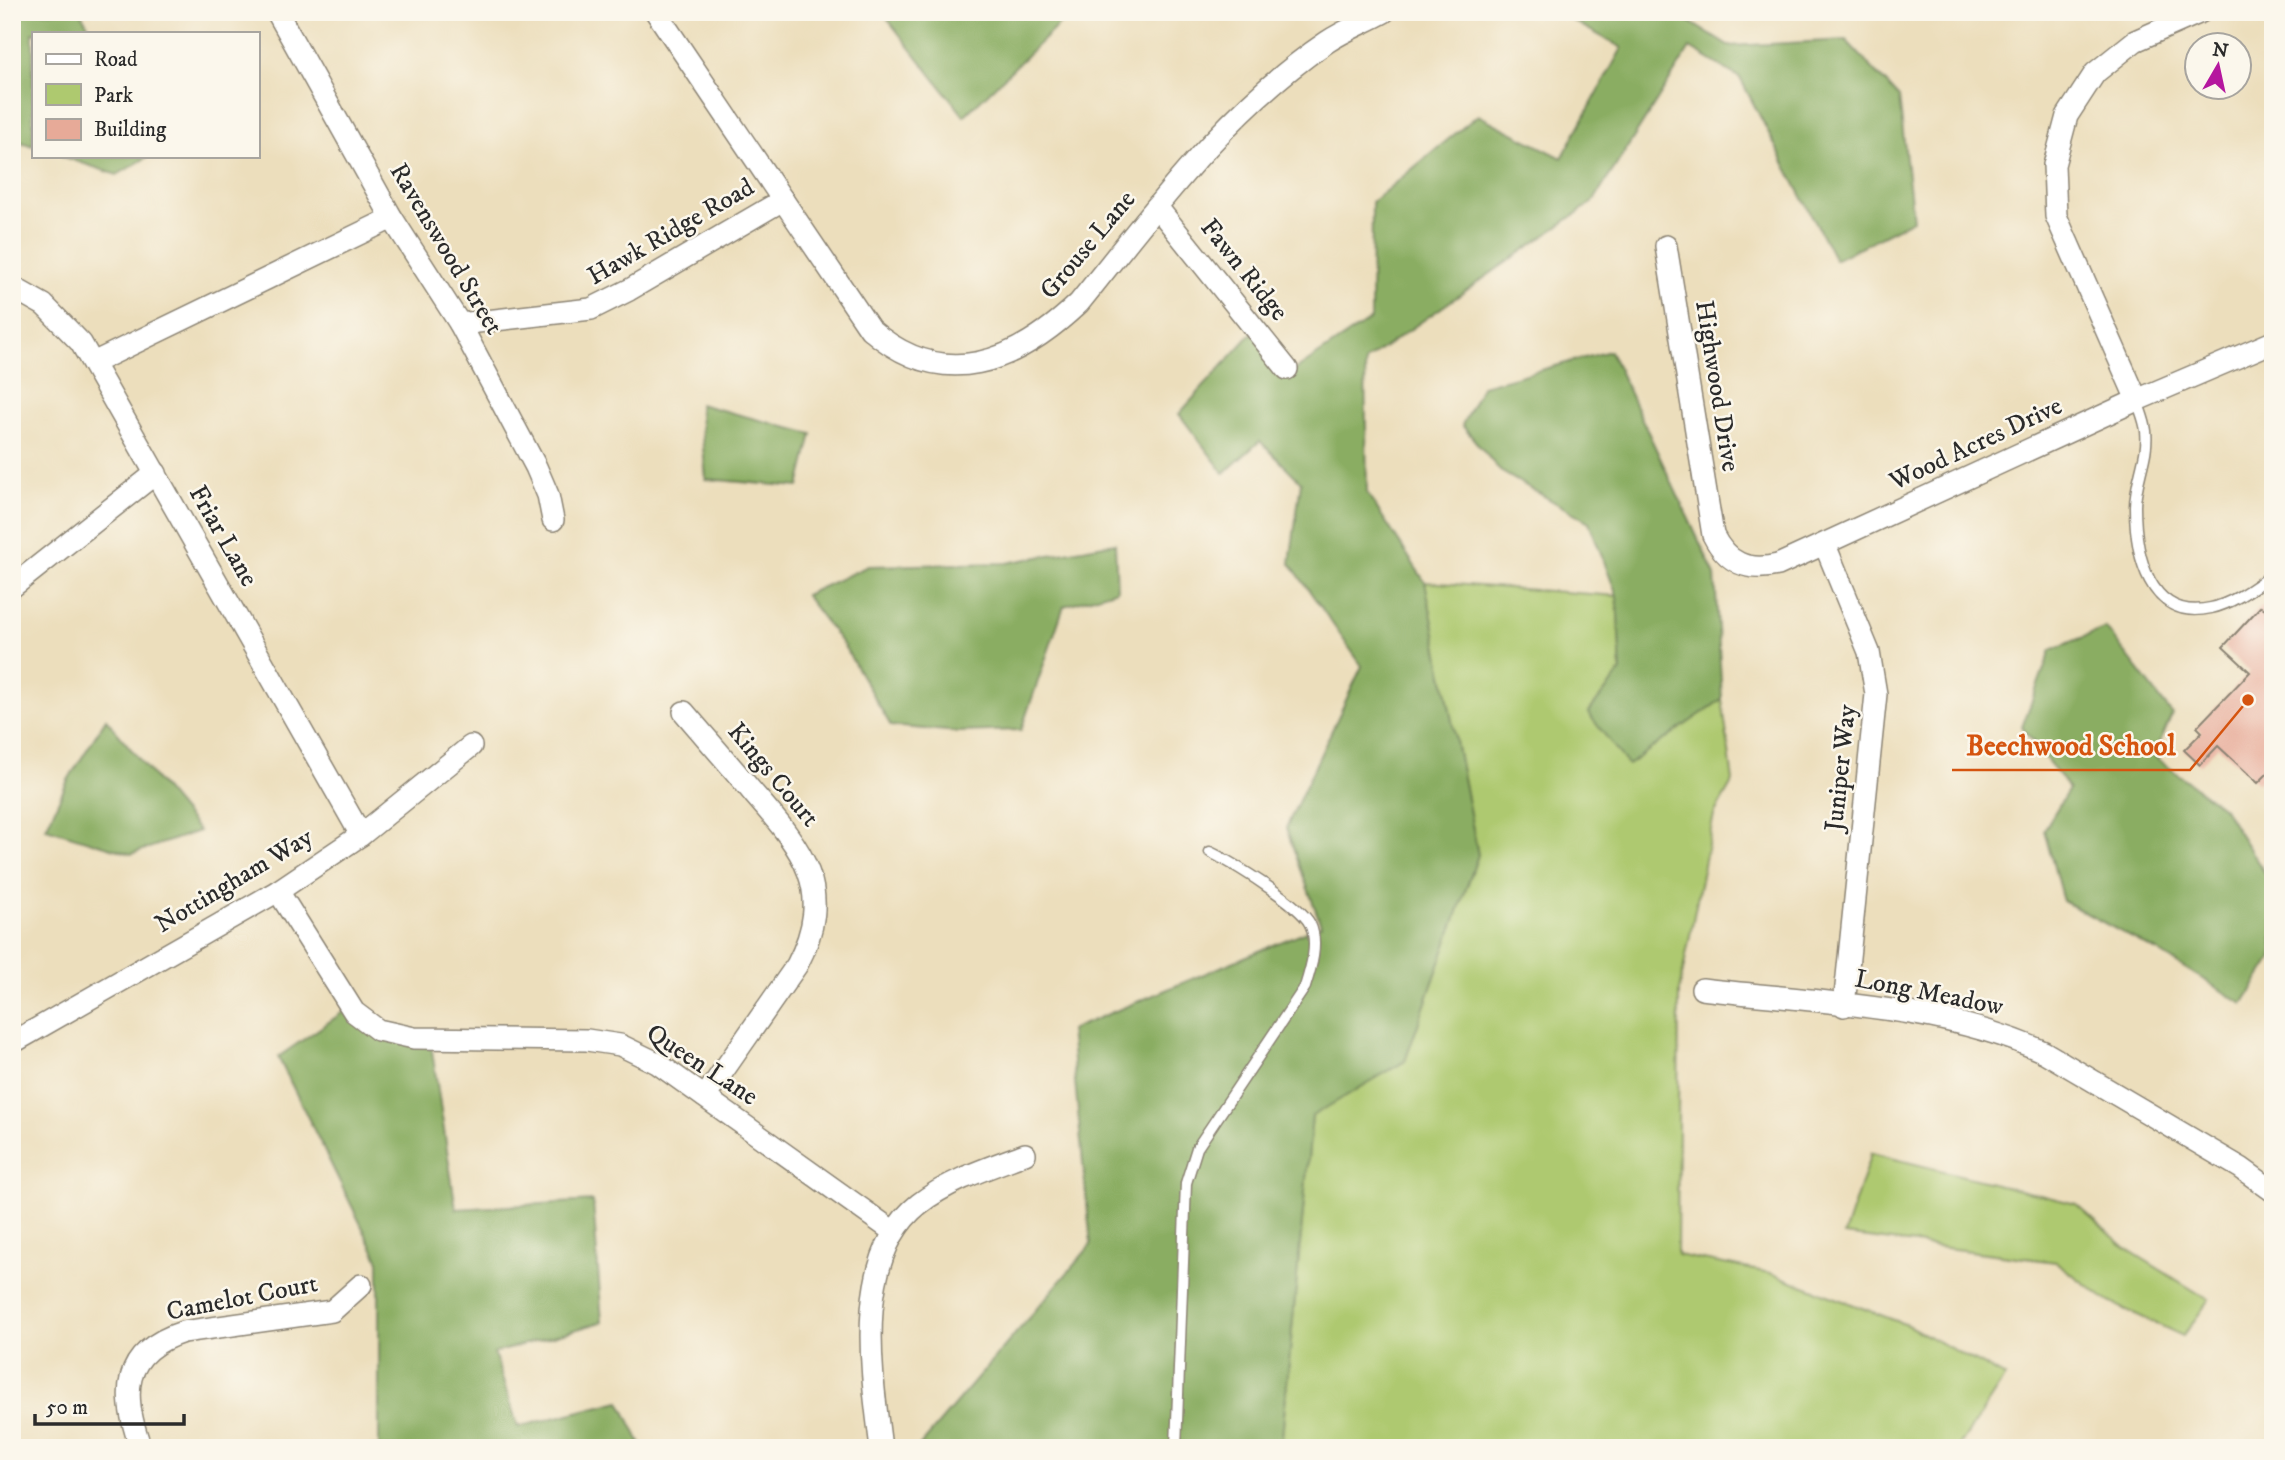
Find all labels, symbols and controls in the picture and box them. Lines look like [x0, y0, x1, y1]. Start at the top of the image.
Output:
legend [32, 32, 259, 158]
north arrow [2184, 32, 2254, 102]
text: N [2211, 38, 2230, 63]
text: Road [94, 47, 138, 73]
text: Park [94, 83, 134, 109]
text: Building [94, 117, 167, 143]
street label: Ravenswood Street [382, 157, 510, 341]
street label: Hawk Ridge Road [582, 171, 760, 293]
street label: Grouse Lane [1033, 184, 1143, 306]
street label: Fawn Ridge [1193, 212, 1295, 328]
street label: Highwood Drive [1687, 298, 1747, 474]
street label: Wood Acres Drive [1884, 390, 2068, 499]
street label: Friar Lane [181, 480, 265, 592]
street label: Juniper Way [1818, 702, 1864, 835]
street label: Kings Court [720, 716, 826, 834]
callout: Beechwood School [1952, 721, 2190, 770]
text: Beechwood School [1966, 729, 2176, 764]
street label: Nottingham Way [149, 821, 320, 941]
street label: Long Meadow [1852, 962, 2006, 1024]
street label: Queen Lane [640, 1017, 764, 1113]
street label: Camelot Court [164, 1267, 320, 1329]
scale bar [35, 1383, 184, 1427]
text: 50 m [46, 1395, 88, 1421]

